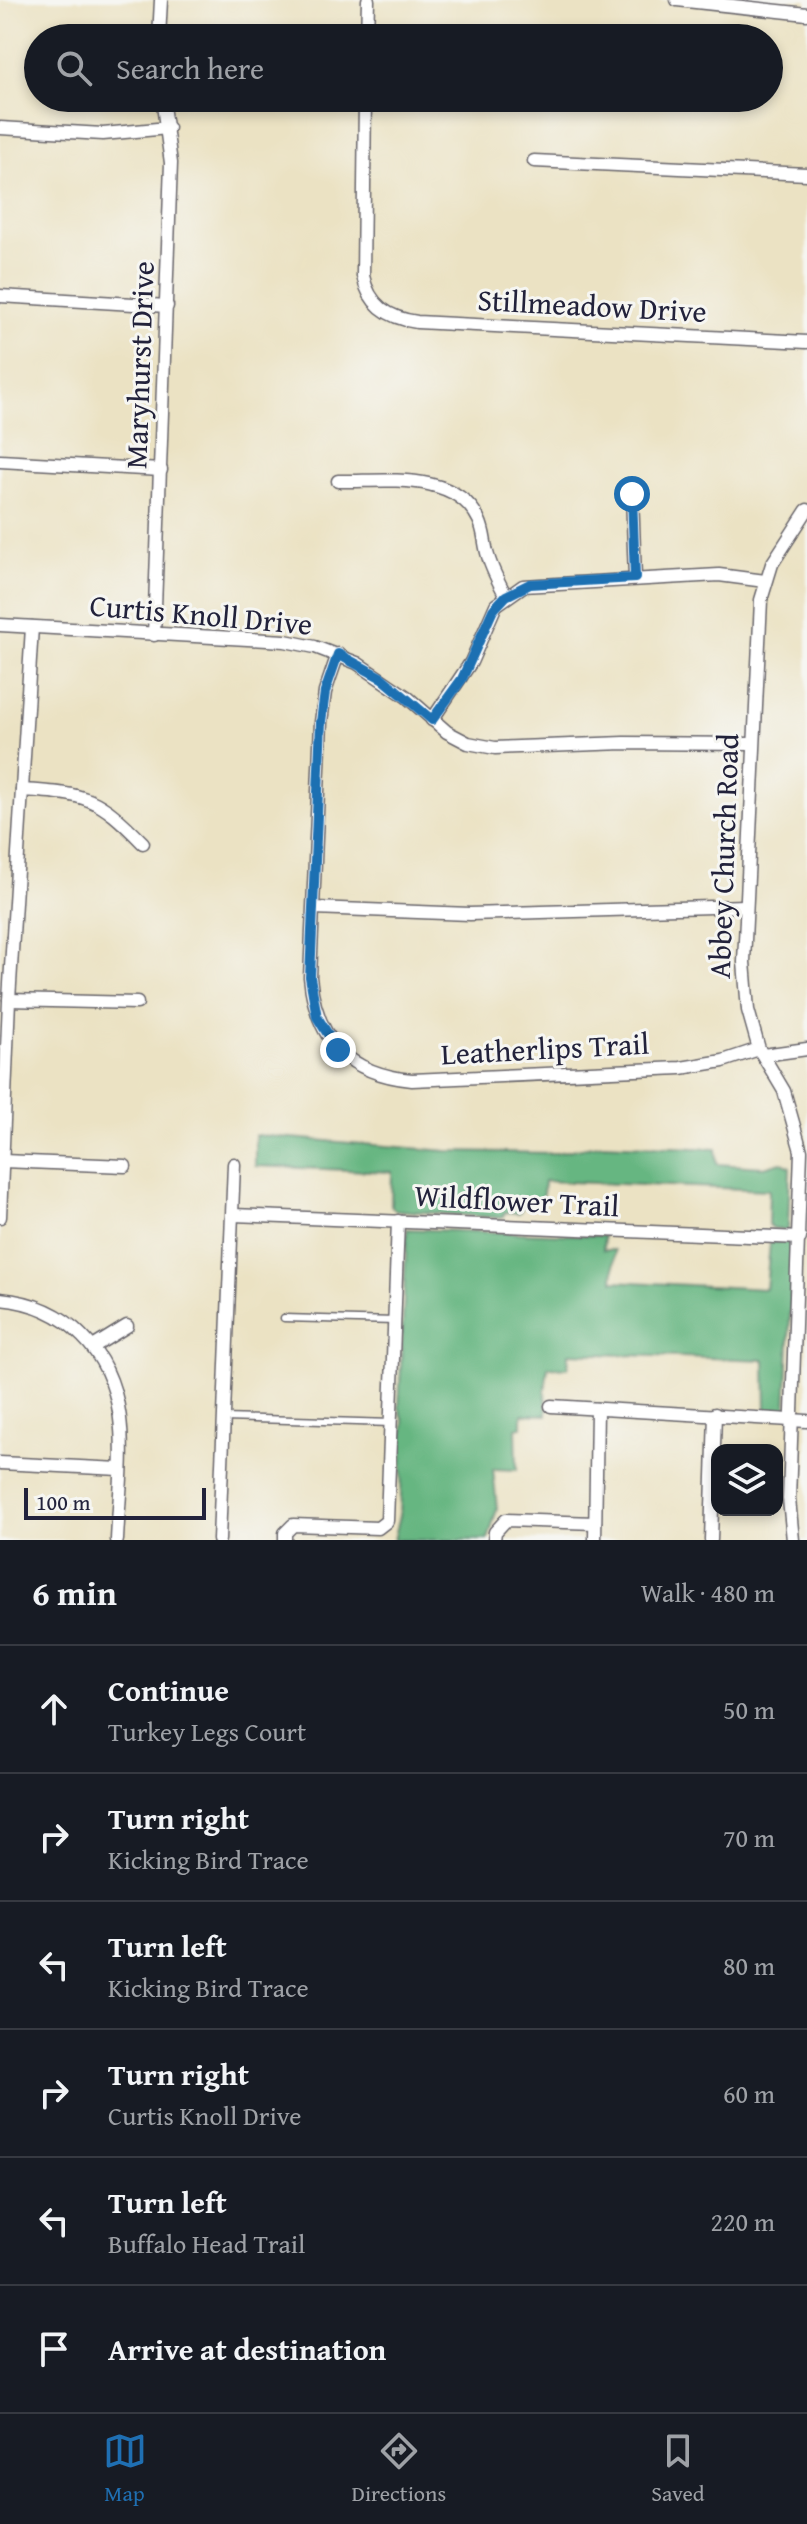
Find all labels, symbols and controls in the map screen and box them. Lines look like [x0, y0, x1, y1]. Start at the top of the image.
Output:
search box [24, 24, 783, 112]
icon: search [52, 46, 96, 90]
text: Search here [116, 46, 264, 90]
street label: Maryhurst Drive [113, 260, 165, 470]
street label: Stillmeadow Drive [476, 277, 708, 333]
route start [614, 476, 650, 512]
street label: Curtis Knoll Drive [88, 582, 314, 646]
street label: Abbey Church Road [697, 733, 749, 979]
street label: Leatherlips Trail [440, 1021, 650, 1075]
route end [320, 1032, 356, 1068]
street label: Wildflower Trail [414, 1173, 620, 1227]
map controls [711, 1444, 783, 1516]
button: layers [711, 1444, 783, 1516]
scale bar [24, 1484, 206, 1520]
text: 100 m [36, 1486, 91, 1518]
text: 6 min [32, 1568, 117, 1617]
text: Walk · 480 m [641, 1573, 775, 1612]
text: Continue [108, 1668, 229, 1712]
icon: ahead [32, 1687, 76, 1731]
text: 50 m [723, 1690, 775, 1729]
text: Turkey Legs Court [108, 1712, 306, 1751]
text: Turn right [108, 1796, 249, 1840]
icon: right [32, 1815, 76, 1859]
text: 70 m [723, 1818, 775, 1857]
text: Kicking Bird Trace [108, 1840, 309, 1879]
text: Turn left [108, 1924, 227, 1968]
icon: left [32, 1943, 76, 1987]
text: 80 m [723, 1946, 775, 1985]
text: Kicking Bird Trace [108, 1968, 309, 2007]
text: Turn right [108, 2052, 249, 2096]
icon: right [32, 2071, 76, 2115]
text: 60 m [723, 2074, 775, 2113]
text: Curtis Knoll Drive [108, 2096, 301, 2135]
text: Turn left [108, 2180, 227, 2224]
icon: left [32, 2199, 76, 2243]
text: 220 m [710, 2202, 775, 2241]
text: Buffalo Head Trail [108, 2224, 305, 2263]
icon: arrive [32, 2327, 76, 2371]
text: Arrive at destination [108, 2327, 386, 2371]
tab: Map [103, 2429, 147, 2509]
tab: Directions [352, 2429, 446, 2509]
tab: Saved [651, 2429, 704, 2509]

